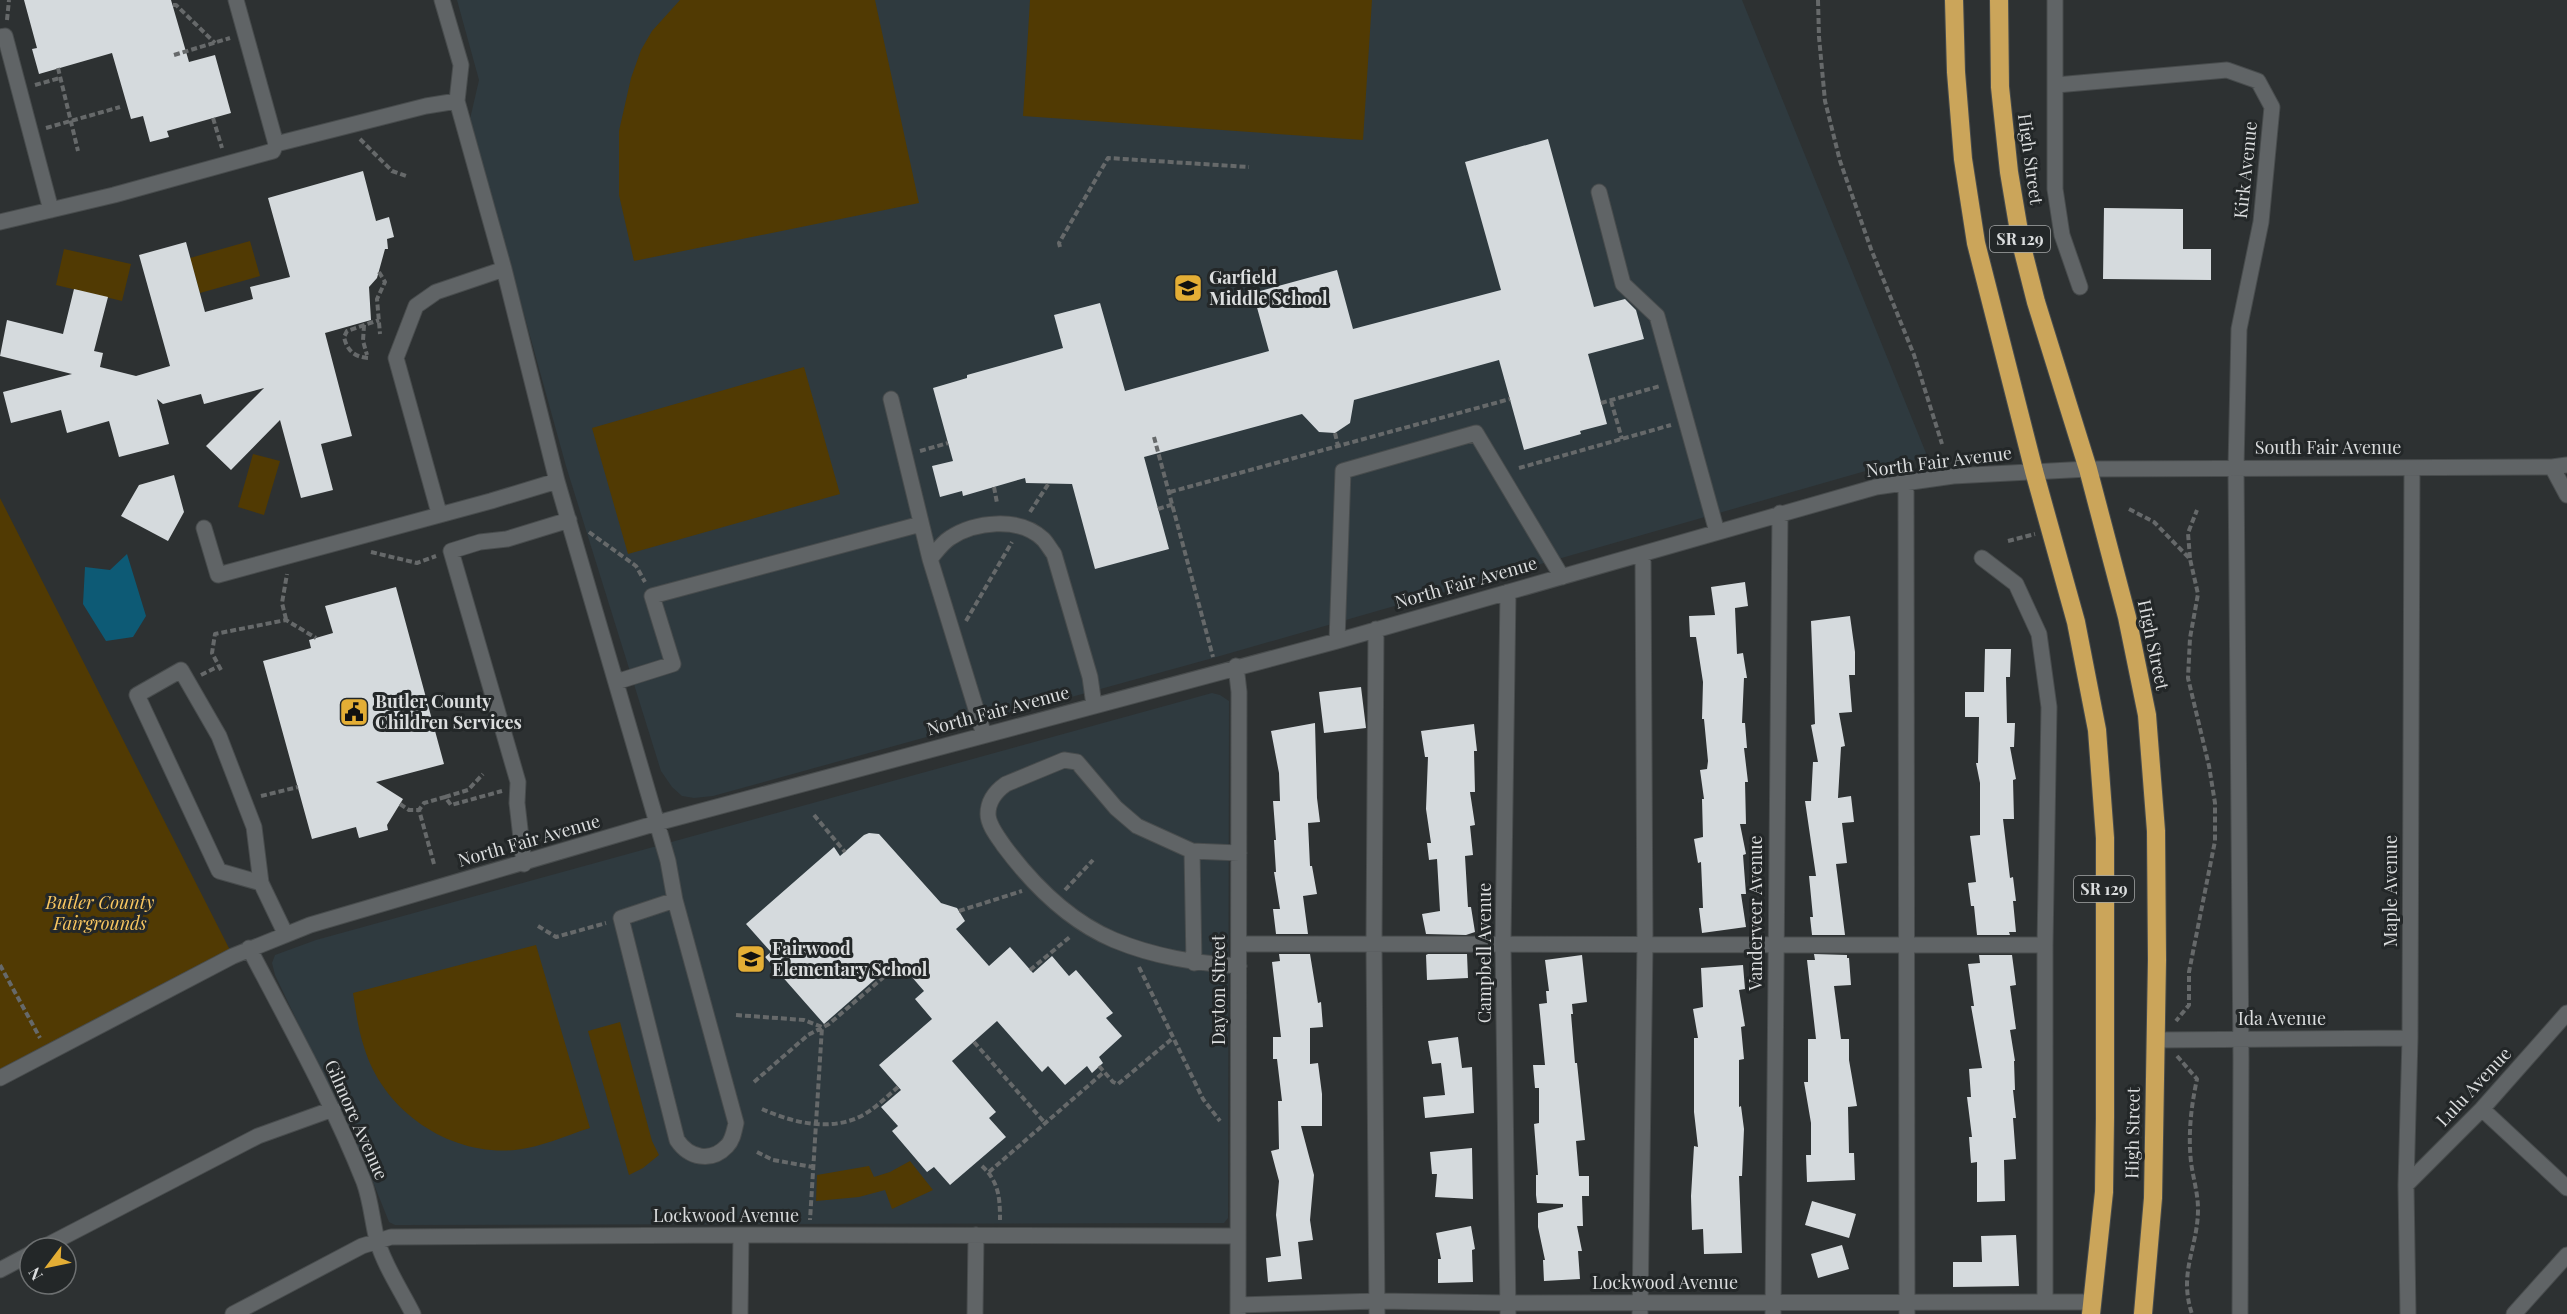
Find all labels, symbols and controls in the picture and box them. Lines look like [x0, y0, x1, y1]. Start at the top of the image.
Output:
street label: High Street [2013, 112, 2049, 207]
street label: Kirk Avenue [2228, 120, 2262, 220]
road number: SR 129 [1990, 226, 2050, 252]
place label: Garfield Middle School [1209, 265, 1328, 310]
school or university icon: Garfield Middle School [1172, 272, 1204, 304]
street label: South Fair Avenue [2255, 435, 2401, 459]
street label: North Fair Avenue [1865, 440, 2013, 482]
street label: North Fair Avenue [1392, 550, 1540, 614]
street label: High Street [2133, 597, 2175, 693]
street label: North Fair Avenue [924, 679, 1072, 741]
place label: Butler County Children Services [375, 689, 522, 734]
public building icon: Butler County Children Services [338, 696, 370, 728]
street label: North Fair Avenue [455, 808, 603, 872]
street label: Vanderveer Avenue [1743, 835, 1767, 992]
street label: Maple Avenue [2378, 835, 2402, 947]
road number: SR 129 [2074, 876, 2134, 902]
street label: Campbell Avenue [1472, 883, 1496, 1023]
park label: Butler County Fairgrounds [45, 890, 155, 935]
street label: Dayton Street [1206, 934, 1230, 1045]
place label: Fairwood Elementary School [772, 936, 928, 981]
school or university icon: Fairwood Elementary School [735, 943, 767, 975]
street label: Ida Avenue [2238, 1006, 2326, 1030]
street label: Lulu Avenue [2430, 1042, 2516, 1131]
street label: Gilmore Avenue [320, 1056, 394, 1183]
street label: High Street [2119, 1086, 2145, 1179]
street label: Lockwood Avenue [653, 1203, 799, 1227]
north arrow [18, 1236, 78, 1296]
text: N [23, 1263, 47, 1285]
street label: Lockwood Avenue [1592, 1270, 1738, 1294]

